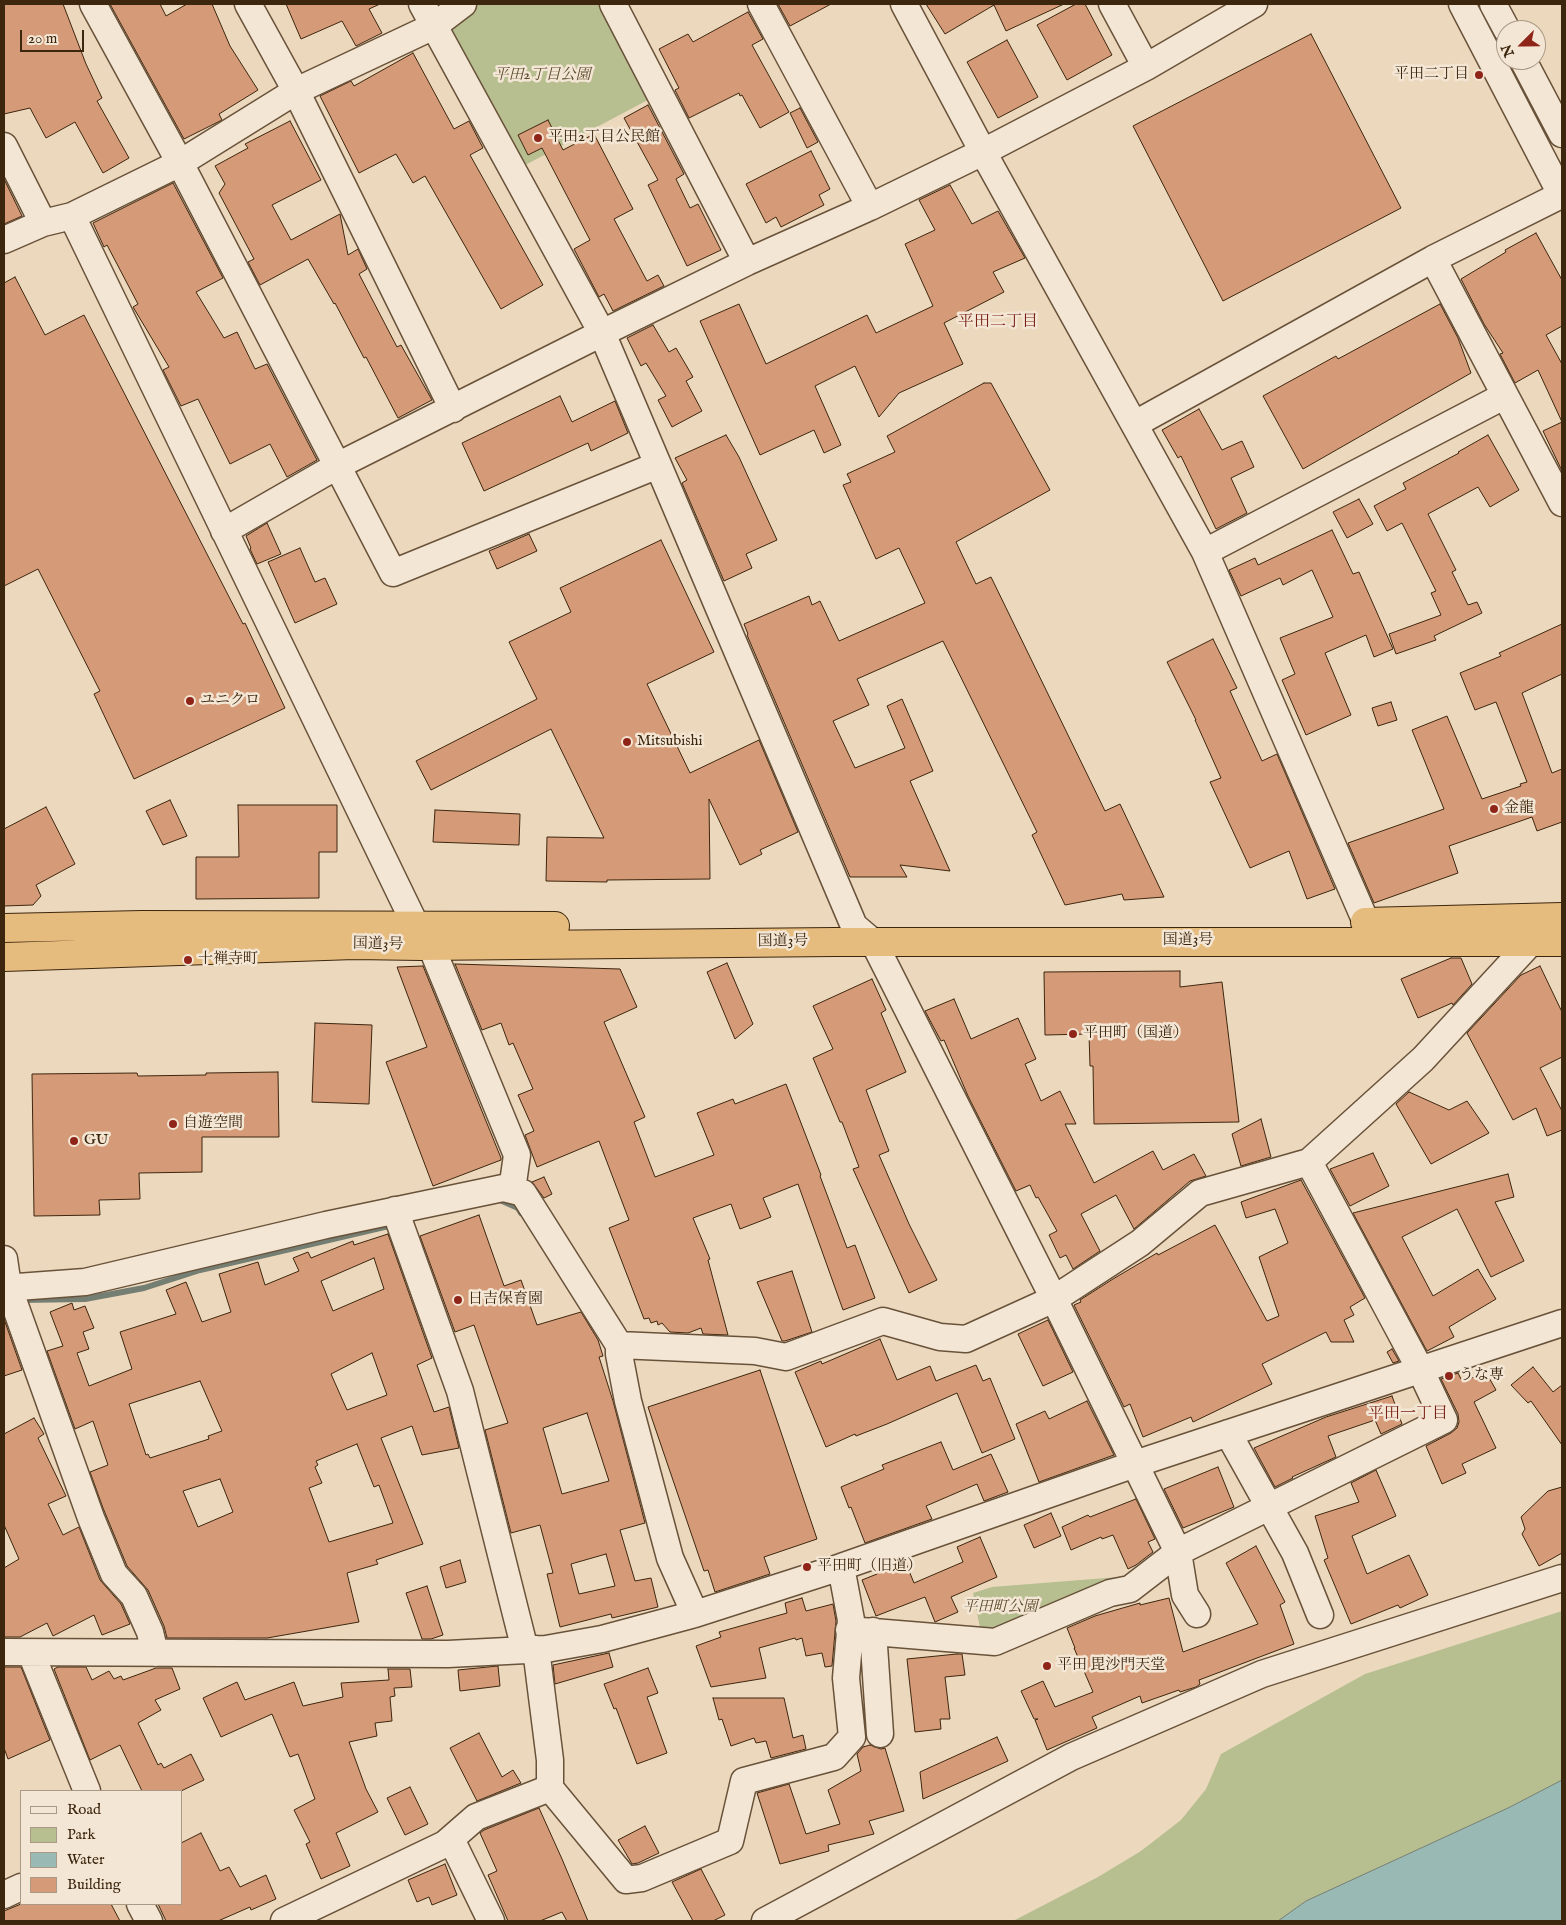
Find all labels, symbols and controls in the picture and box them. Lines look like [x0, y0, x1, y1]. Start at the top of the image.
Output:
scale bar [22, 20, 86, 52]
north arrow [1496, 20, 1546, 70]
text: 20 m [28, 29, 57, 48]
text: N [1497, 41, 1519, 60]
place label: 平田二丁目 [1394, 66, 1469, 84]
park label: 平田2丁目公園 [494, 67, 590, 85]
marker: 平田二丁目 [1473, 69, 1485, 81]
place label: 平田2丁目公民館 [548, 129, 660, 147]
marker: 平田2丁目公民館 [532, 132, 544, 144]
district label: 平田二丁目 [958, 313, 1038, 333]
place label: ユニクロ [200, 692, 260, 710]
marker: ユニクロ [184, 695, 196, 707]
place label: Mitsubishi [637, 733, 703, 751]
marker: Mitsubishi [621, 736, 633, 748]
place label: 金龍 [1504, 800, 1534, 818]
marker: 金龍 [1488, 803, 1500, 815]
street label: 国道3号 [1163, 932, 1213, 950]
street label: 国道3号 [758, 933, 808, 951]
street label: 国道3号 [353, 936, 403, 954]
place label: 十禅寺町 [198, 951, 258, 969]
marker: 十禅寺町 [182, 954, 194, 966]
place label: 平田町（国道） [1083, 1025, 1188, 1043]
marker: 平田町（国道） [1067, 1028, 1079, 1040]
place label: 自遊空間 [183, 1115, 243, 1133]
marker: 自遊空間 [167, 1118, 179, 1130]
place label: GU [84, 1132, 109, 1150]
marker: GU [68, 1135, 80, 1147]
place label: 日吉保育園 [468, 1291, 543, 1309]
marker: 日吉保育園 [452, 1294, 464, 1306]
place label: うな専 [1459, 1367, 1504, 1385]
marker: うな専 [1443, 1370, 1455, 1382]
district label: 平田一丁目 [1368, 1405, 1448, 1425]
place label: 平田町（旧道） [817, 1558, 922, 1576]
marker: 平田町（旧道） [801, 1561, 813, 1573]
park label: 平田町公園 [963, 1599, 1037, 1617]
place label: 平田 毘沙門天堂 [1057, 1657, 1165, 1675]
marker: 平田 毘沙門天堂 [1041, 1660, 1053, 1672]
legend [20, 1790, 182, 1905]
text: Road [67, 1800, 101, 1819]
text: Park [67, 1825, 96, 1844]
text: Water [67, 1850, 104, 1869]
text: Building [67, 1875, 121, 1894]

